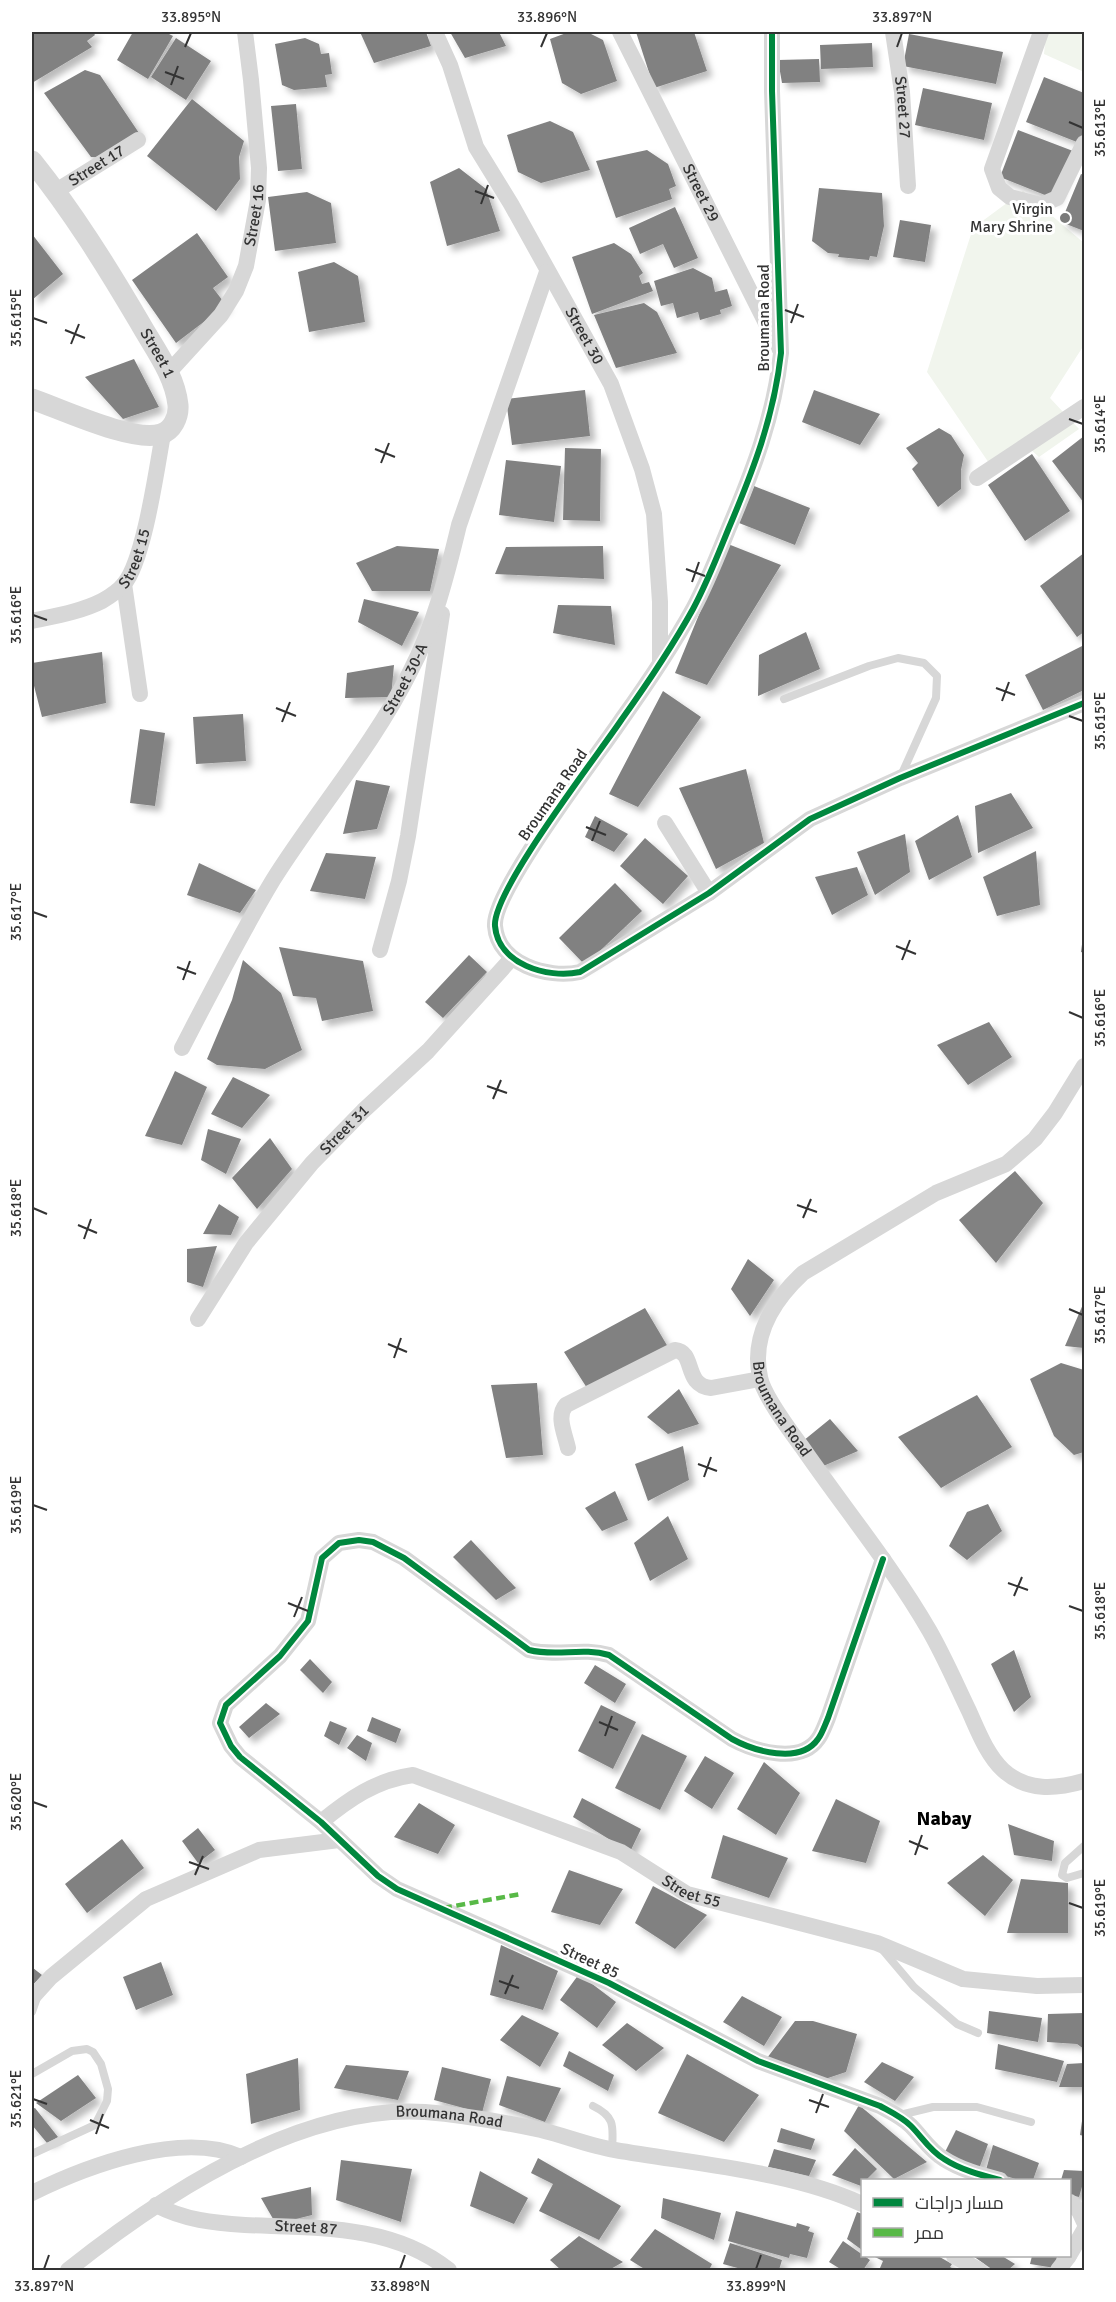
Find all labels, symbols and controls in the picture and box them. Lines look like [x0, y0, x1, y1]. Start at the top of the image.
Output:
text: 33.895°N [161, 8, 221, 26]
text: 33.896°N [517, 8, 577, 26]
text: 33.897°N [872, 8, 932, 26]
street label: Street 27 [890, 75, 915, 139]
text: 35.613°E [1091, 99, 1109, 157]
street label: Street 17 [65, 141, 129, 191]
street label: Street 29 [678, 160, 724, 225]
street label: Street 16 [240, 184, 268, 248]
place label: Virgin Mary Shrine [970, 199, 1053, 237]
marker: Virgin Mary Shrine [1058, 211, 1072, 225]
street label: Broumana Road [754, 264, 774, 372]
text: 35.615°E [7, 289, 25, 347]
street label: Street 30 [560, 304, 608, 368]
street label: Street 1 [135, 325, 180, 381]
text: 35.614°E [1091, 395, 1109, 453]
street label: Street 15 [114, 527, 155, 593]
text: 35.616°E [7, 586, 25, 644]
street label: Street 30-A [378, 640, 432, 719]
text: 35.615°E [1091, 692, 1109, 750]
street label: Broumana Road [514, 745, 592, 845]
text: 35.617°E [7, 883, 25, 941]
text: 35.616°E [1091, 989, 1109, 1047]
street label: Street 31 [315, 1100, 373, 1159]
text: 35.618°E [7, 1179, 25, 1237]
text: 35.617°E [1091, 1286, 1109, 1344]
street label: Broumana Road [748, 1360, 816, 1461]
text: 35.619°E [7, 1476, 25, 1534]
text: 35.618°E [1091, 1582, 1109, 1640]
text: 35.620°E [7, 1773, 25, 1831]
district label: Nabay [917, 1806, 971, 1831]
street label: Street 55 [658, 1870, 723, 1912]
text: 35.619°E [1091, 1879, 1109, 1937]
street label: Street 85 [557, 1939, 623, 1983]
text: 35.621°E [7, 2070, 25, 2128]
street label: Broumana Road [395, 2101, 504, 2132]
legend [861, 2179, 1071, 2257]
text: مسار دراجات [915, 2192, 1004, 2214]
street label: Street 87 [274, 2216, 338, 2239]
text: ممر [914, 2222, 944, 2244]
text: 33.897°N [14, 2277, 74, 2295]
text: 33.898°N [370, 2277, 430, 2295]
text: 33.899°N [726, 2277, 786, 2295]

